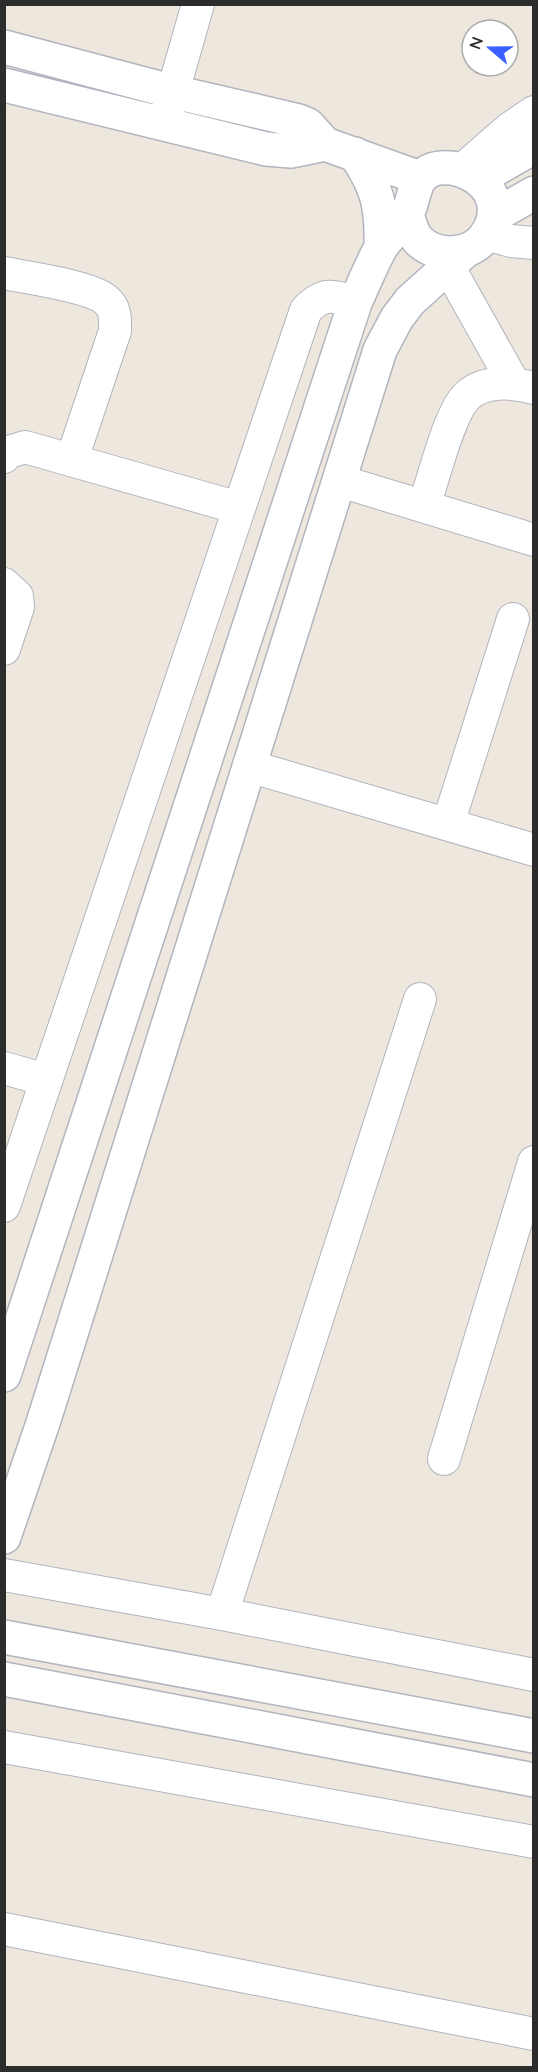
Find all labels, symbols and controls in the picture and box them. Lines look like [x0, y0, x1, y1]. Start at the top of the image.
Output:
north arrow [460, 18, 520, 78]
text: N [464, 34, 487, 52]

